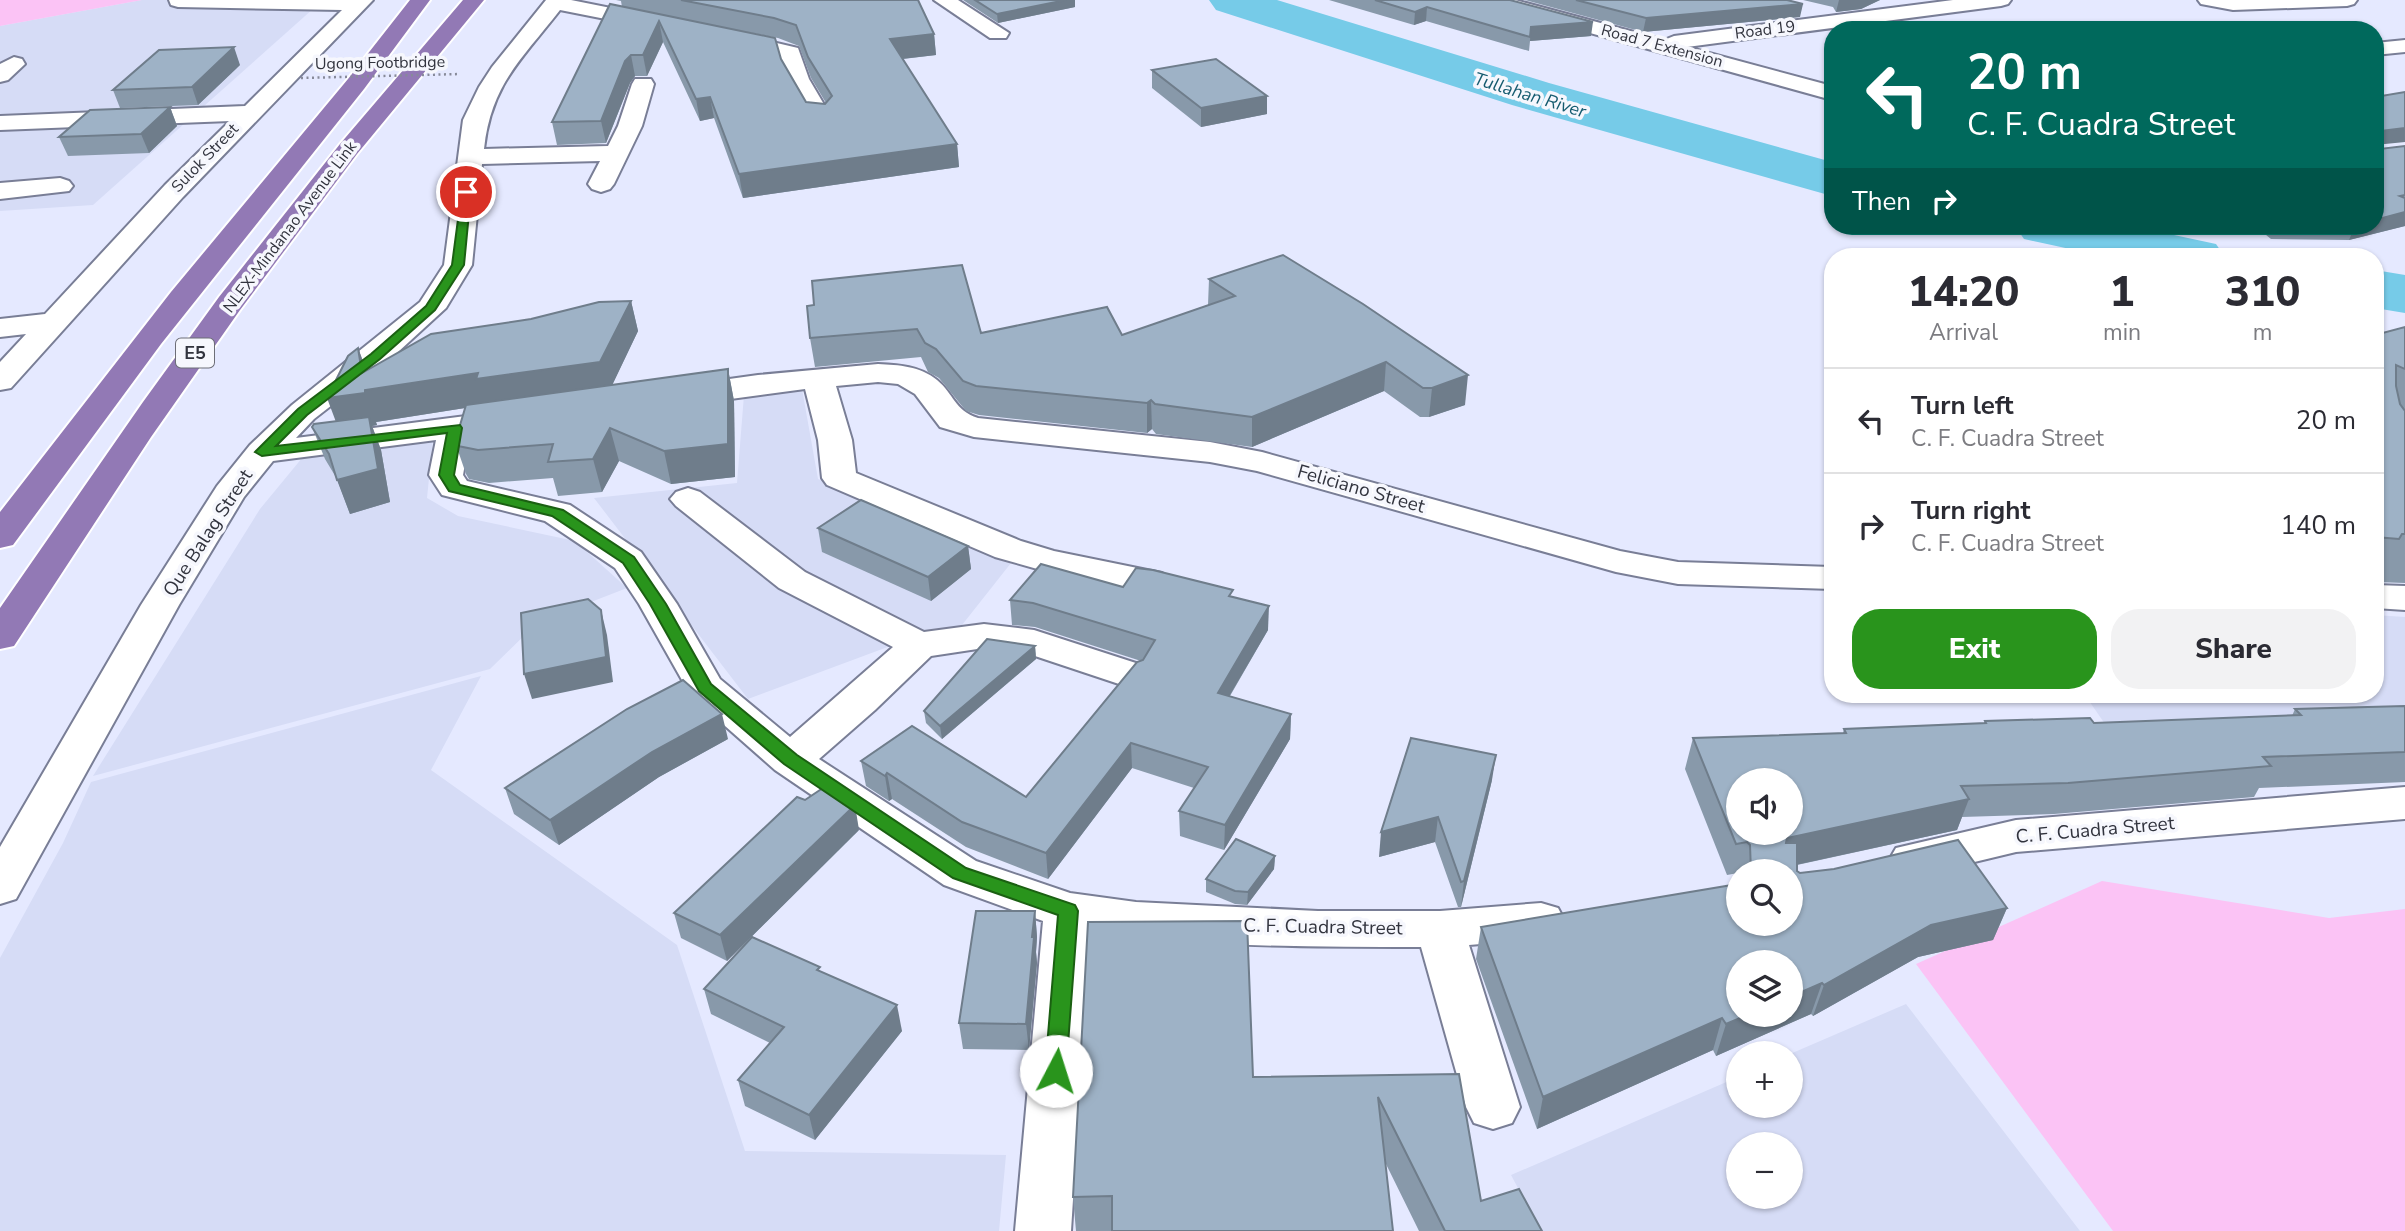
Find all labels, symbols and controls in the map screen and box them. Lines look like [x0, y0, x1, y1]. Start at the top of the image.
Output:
street label: Road 19 [1734, 15, 1796, 45]
street label: Road 7 Extension [1599, 19, 1725, 73]
text: 20 m [1967, 39, 2082, 106]
icon: left [1852, 49, 1943, 140]
street label: Ugong Footbridge [315, 51, 445, 75]
water label: Tullahan River [1471, 67, 1589, 124]
text: C. F. Cuadra Street [1967, 103, 2235, 146]
street label: Sulok Street [166, 118, 244, 197]
street label: NLEX-Mindanao Avenue Link [218, 136, 362, 317]
pin [436, 162, 496, 222]
icon: arrive [447, 173, 485, 211]
icon: right [1925, 182, 1963, 220]
text: Then [1852, 184, 1911, 219]
text: 14:20 [1908, 264, 2019, 321]
text: 1 [2109, 264, 2135, 321]
text: 310 [2225, 264, 2300, 321]
text: Arrival [1929, 317, 1998, 348]
text: min [2103, 317, 2141, 348]
text: m [2253, 317, 2272, 348]
road number: E5 [176, 338, 214, 368]
text: Turn left [1911, 388, 2014, 423]
icon: left [1852, 402, 1890, 440]
text: 20 m [2296, 403, 2356, 438]
text: C. F. Cuadra Street [1911, 423, 2104, 454]
street label: Feliciano Street [1294, 458, 1428, 520]
street label: Que Balag Street [157, 464, 259, 602]
text: Turn right [1911, 493, 2030, 528]
icon: right [1852, 507, 1890, 545]
text: 140 m [2280, 508, 2356, 543]
text: C. F. Cuadra Street [1911, 528, 2104, 559]
button: Exit [1852, 609, 2097, 689]
button: Share [2111, 609, 2356, 689]
map controls [1726, 768, 1803, 1209]
button: sound [1726, 768, 1803, 845]
street label: C. F. Cuadra Street [2015, 810, 2176, 850]
button: search [1726, 859, 1803, 936]
street label: C. F. Cuadra Street [1243, 913, 1403, 941]
button: layers [1726, 950, 1803, 1027]
position arrow [1019, 1034, 1093, 1108]
button: + [1726, 1041, 1803, 1118]
button: − [1726, 1132, 1803, 1209]

